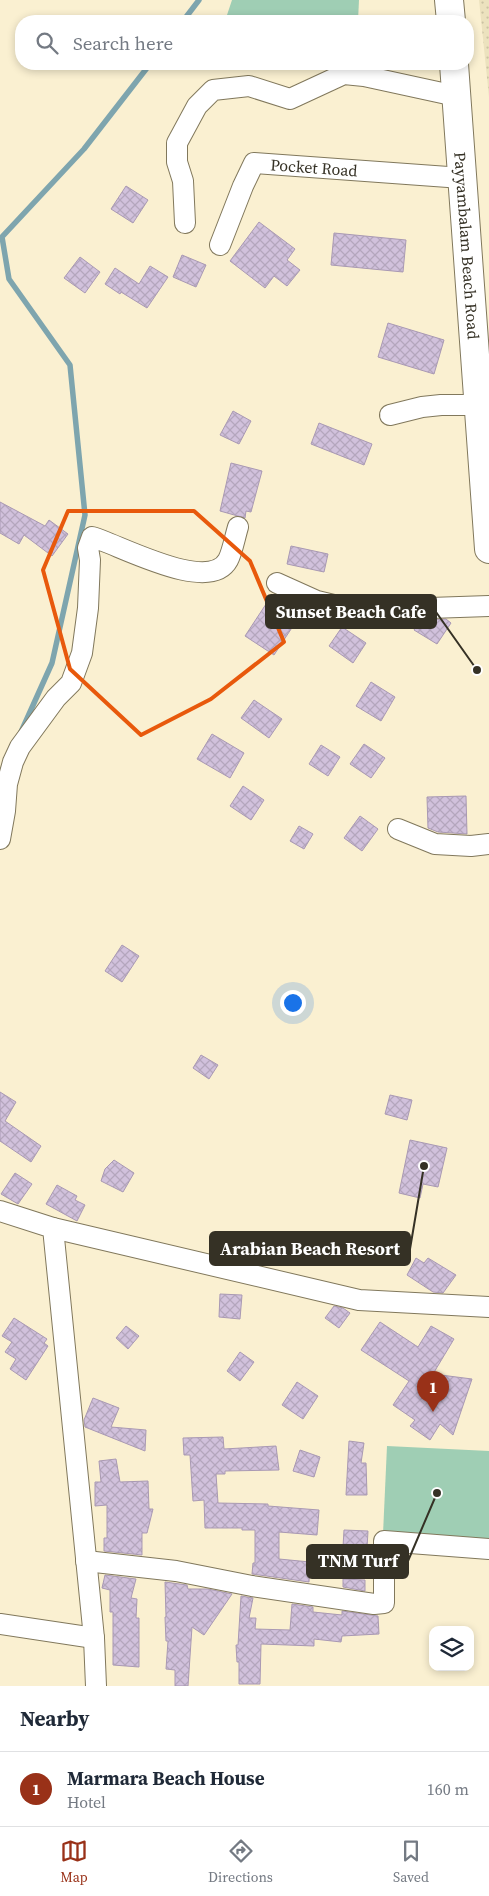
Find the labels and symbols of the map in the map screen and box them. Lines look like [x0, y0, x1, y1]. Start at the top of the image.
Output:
street label: Payyambalam Beach Road [449, 151, 485, 340]
street label: Pocket Road [270, 153, 358, 181]
callout: Sunset Beach Cafe [266, 595, 436, 628]
text: Sunset Beach Cafe [276, 599, 426, 624]
your location [280, 990, 306, 1016]
callout: Arabian Beach Resort [210, 1232, 410, 1265]
text: Arabian Beach Resort [220, 1236, 400, 1261]
pin: 1 [417, 1371, 449, 1412]
callout: TNM Turf [307, 1545, 408, 1578]
text: TNM Turf [318, 1548, 401, 1573]

